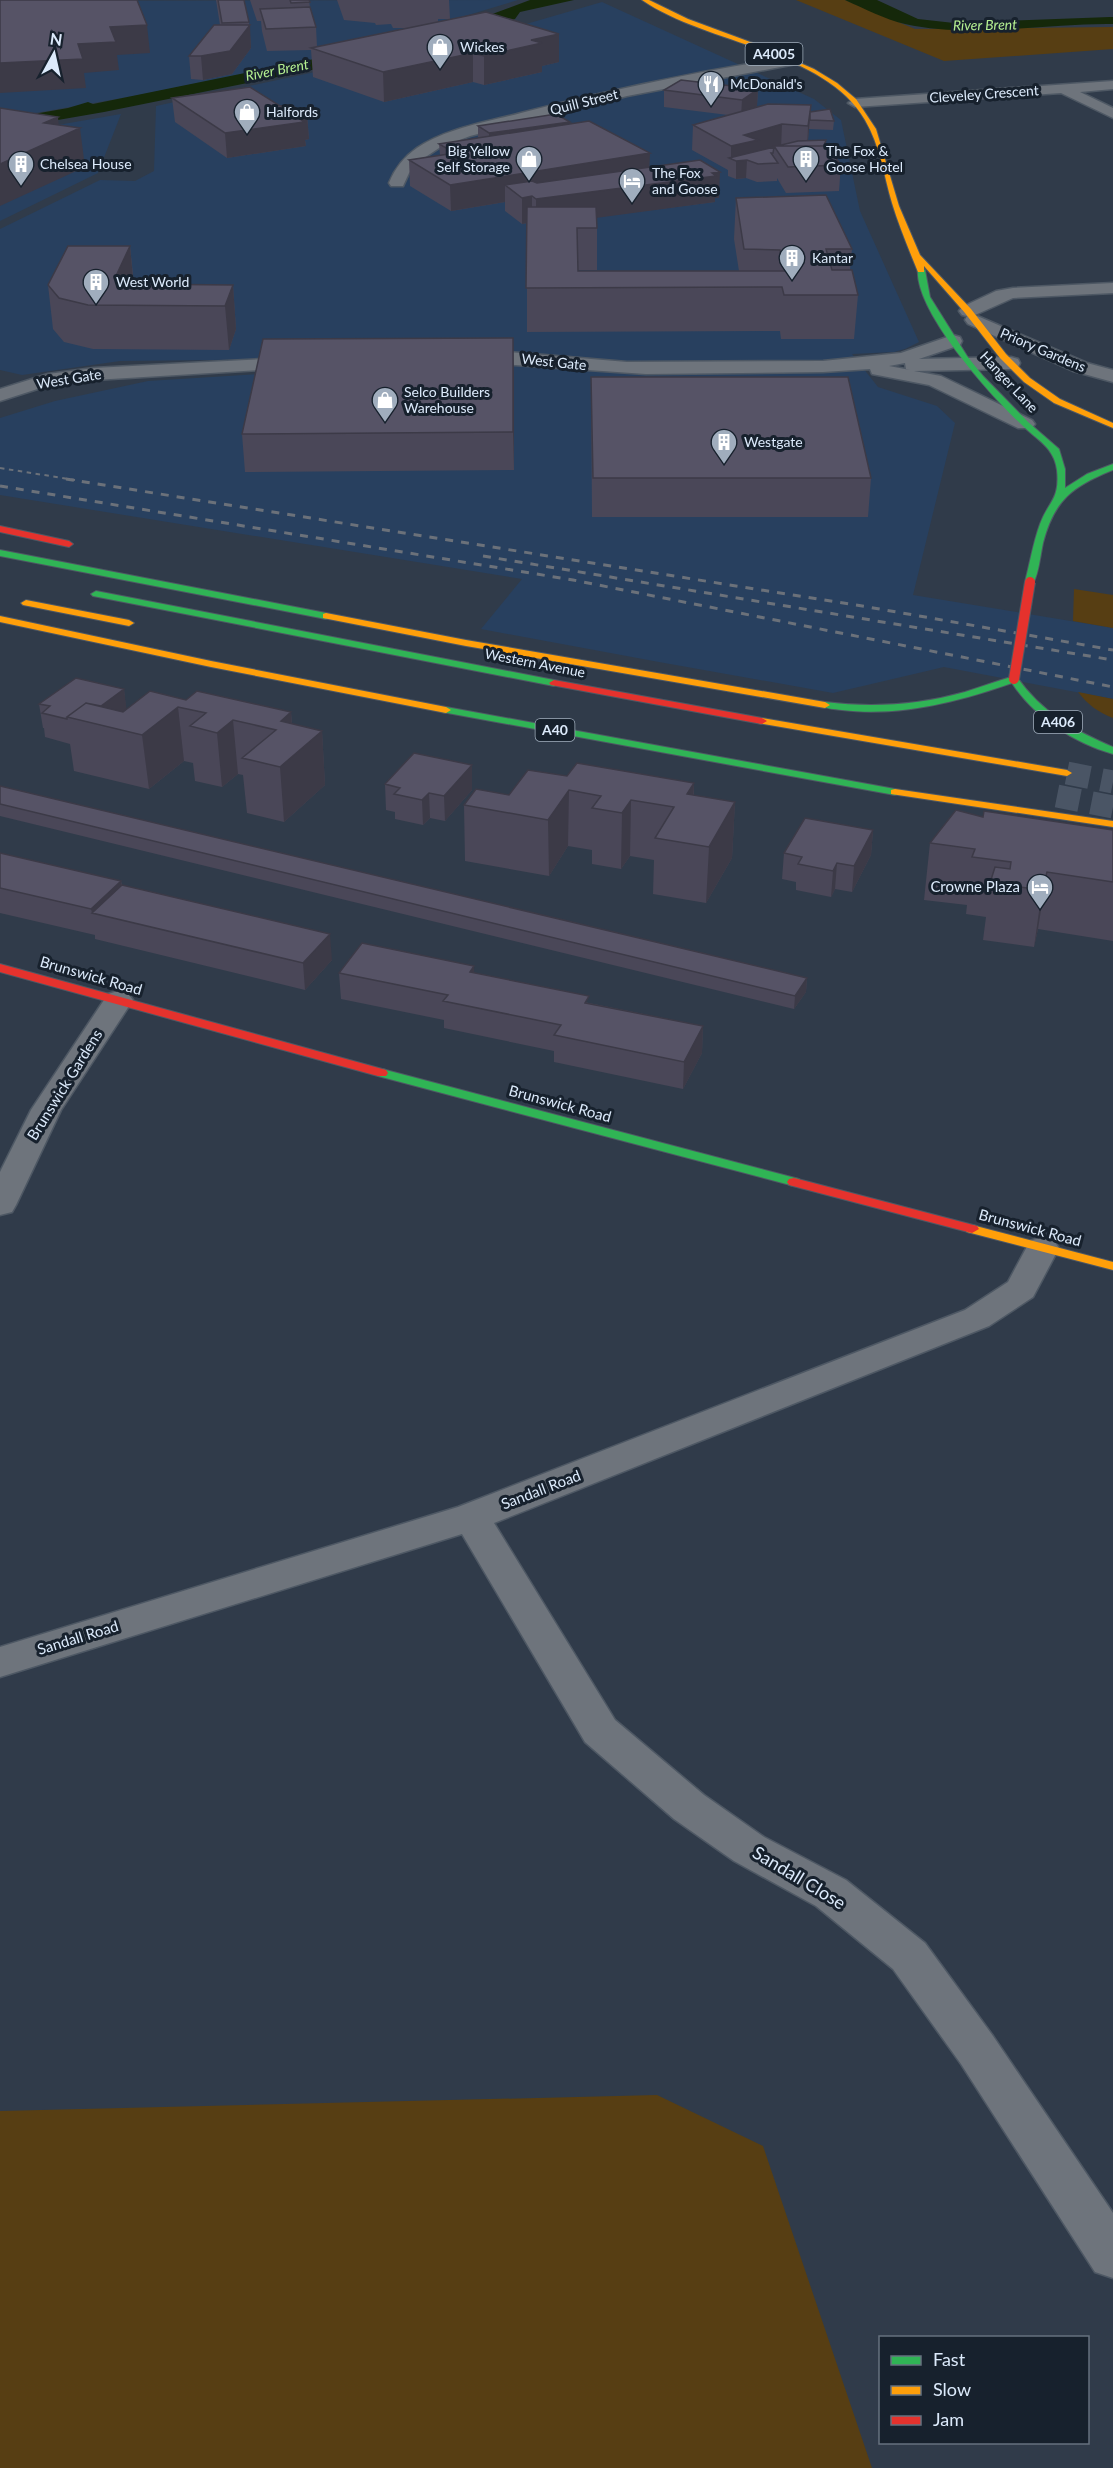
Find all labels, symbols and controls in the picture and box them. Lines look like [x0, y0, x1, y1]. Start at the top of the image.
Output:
water label: River Brent [953, 15, 1017, 34]
north arrow [24, 24, 84, 84]
text: N [49, 28, 64, 49]
shop icon: Wickes [425, 32, 455, 70]
place label: Wickes [460, 38, 505, 55]
road number: A4005 [746, 43, 802, 65]
water label: River Brent [244, 55, 310, 84]
restaurant icon: McDonald's [696, 69, 726, 107]
place label: McDonald's [730, 75, 803, 92]
street label: Cleveley Crescent [929, 81, 1039, 106]
street label: Quill Street [548, 85, 620, 118]
shop icon: Halfords [232, 97, 262, 135]
place label: Halfords [266, 103, 318, 120]
place label: Big Yellow Self Storage [437, 142, 510, 175]
place label: The Fox & Goose Hotel [826, 142, 903, 175]
shop icon: Big Yellow Self Storage [514, 144, 544, 182]
building icon: The Fox & Goose Hotel [791, 144, 821, 182]
building icon: Chelsea House [6, 149, 36, 187]
place label: Chelsea House [40, 155, 132, 172]
place label: The Fox and Goose [652, 164, 718, 197]
hotel icon: The Fox and Goose [617, 166, 647, 204]
building icon: Kantar [777, 243, 807, 281]
place label: Kantar [812, 249, 853, 266]
building icon: West World [81, 267, 111, 305]
place label: West World [116, 273, 189, 290]
street label: Priory Gardens [998, 324, 1089, 375]
street label: Hanger Lane [977, 348, 1042, 416]
street label: West Gate [521, 350, 587, 373]
street label: West Gate [35, 365, 102, 392]
place label: Selco Builders Warehouse [404, 383, 490, 416]
shop icon: Selco Builders Warehouse [370, 385, 400, 423]
building icon: Westgate [709, 427, 739, 465]
place label: Westgate [744, 433, 803, 450]
street label: Western Avenue [483, 644, 587, 681]
road number: A406 [1034, 711, 1082, 733]
road number: A40 [536, 719, 574, 741]
hotel icon: Crowne Plaza [1025, 872, 1055, 910]
place label: Crowne Plaza [930, 877, 1020, 895]
street label: Brunswick Road [38, 952, 144, 998]
street label: Brunswick Gardens [23, 1026, 105, 1143]
street label: Brunswick Road [507, 1081, 614, 1125]
street label: Brunswick Road [977, 1205, 1084, 1249]
street label: Sandall Road [498, 1466, 583, 1513]
street label: Sandall Road [35, 1616, 120, 1658]
street label: Sandall Close [749, 1841, 850, 1913]
legend [879, 2336, 1089, 2444]
text: Fast [933, 2348, 966, 2370]
text: Slow [933, 2378, 971, 2400]
text: Jam [933, 2408, 964, 2430]

